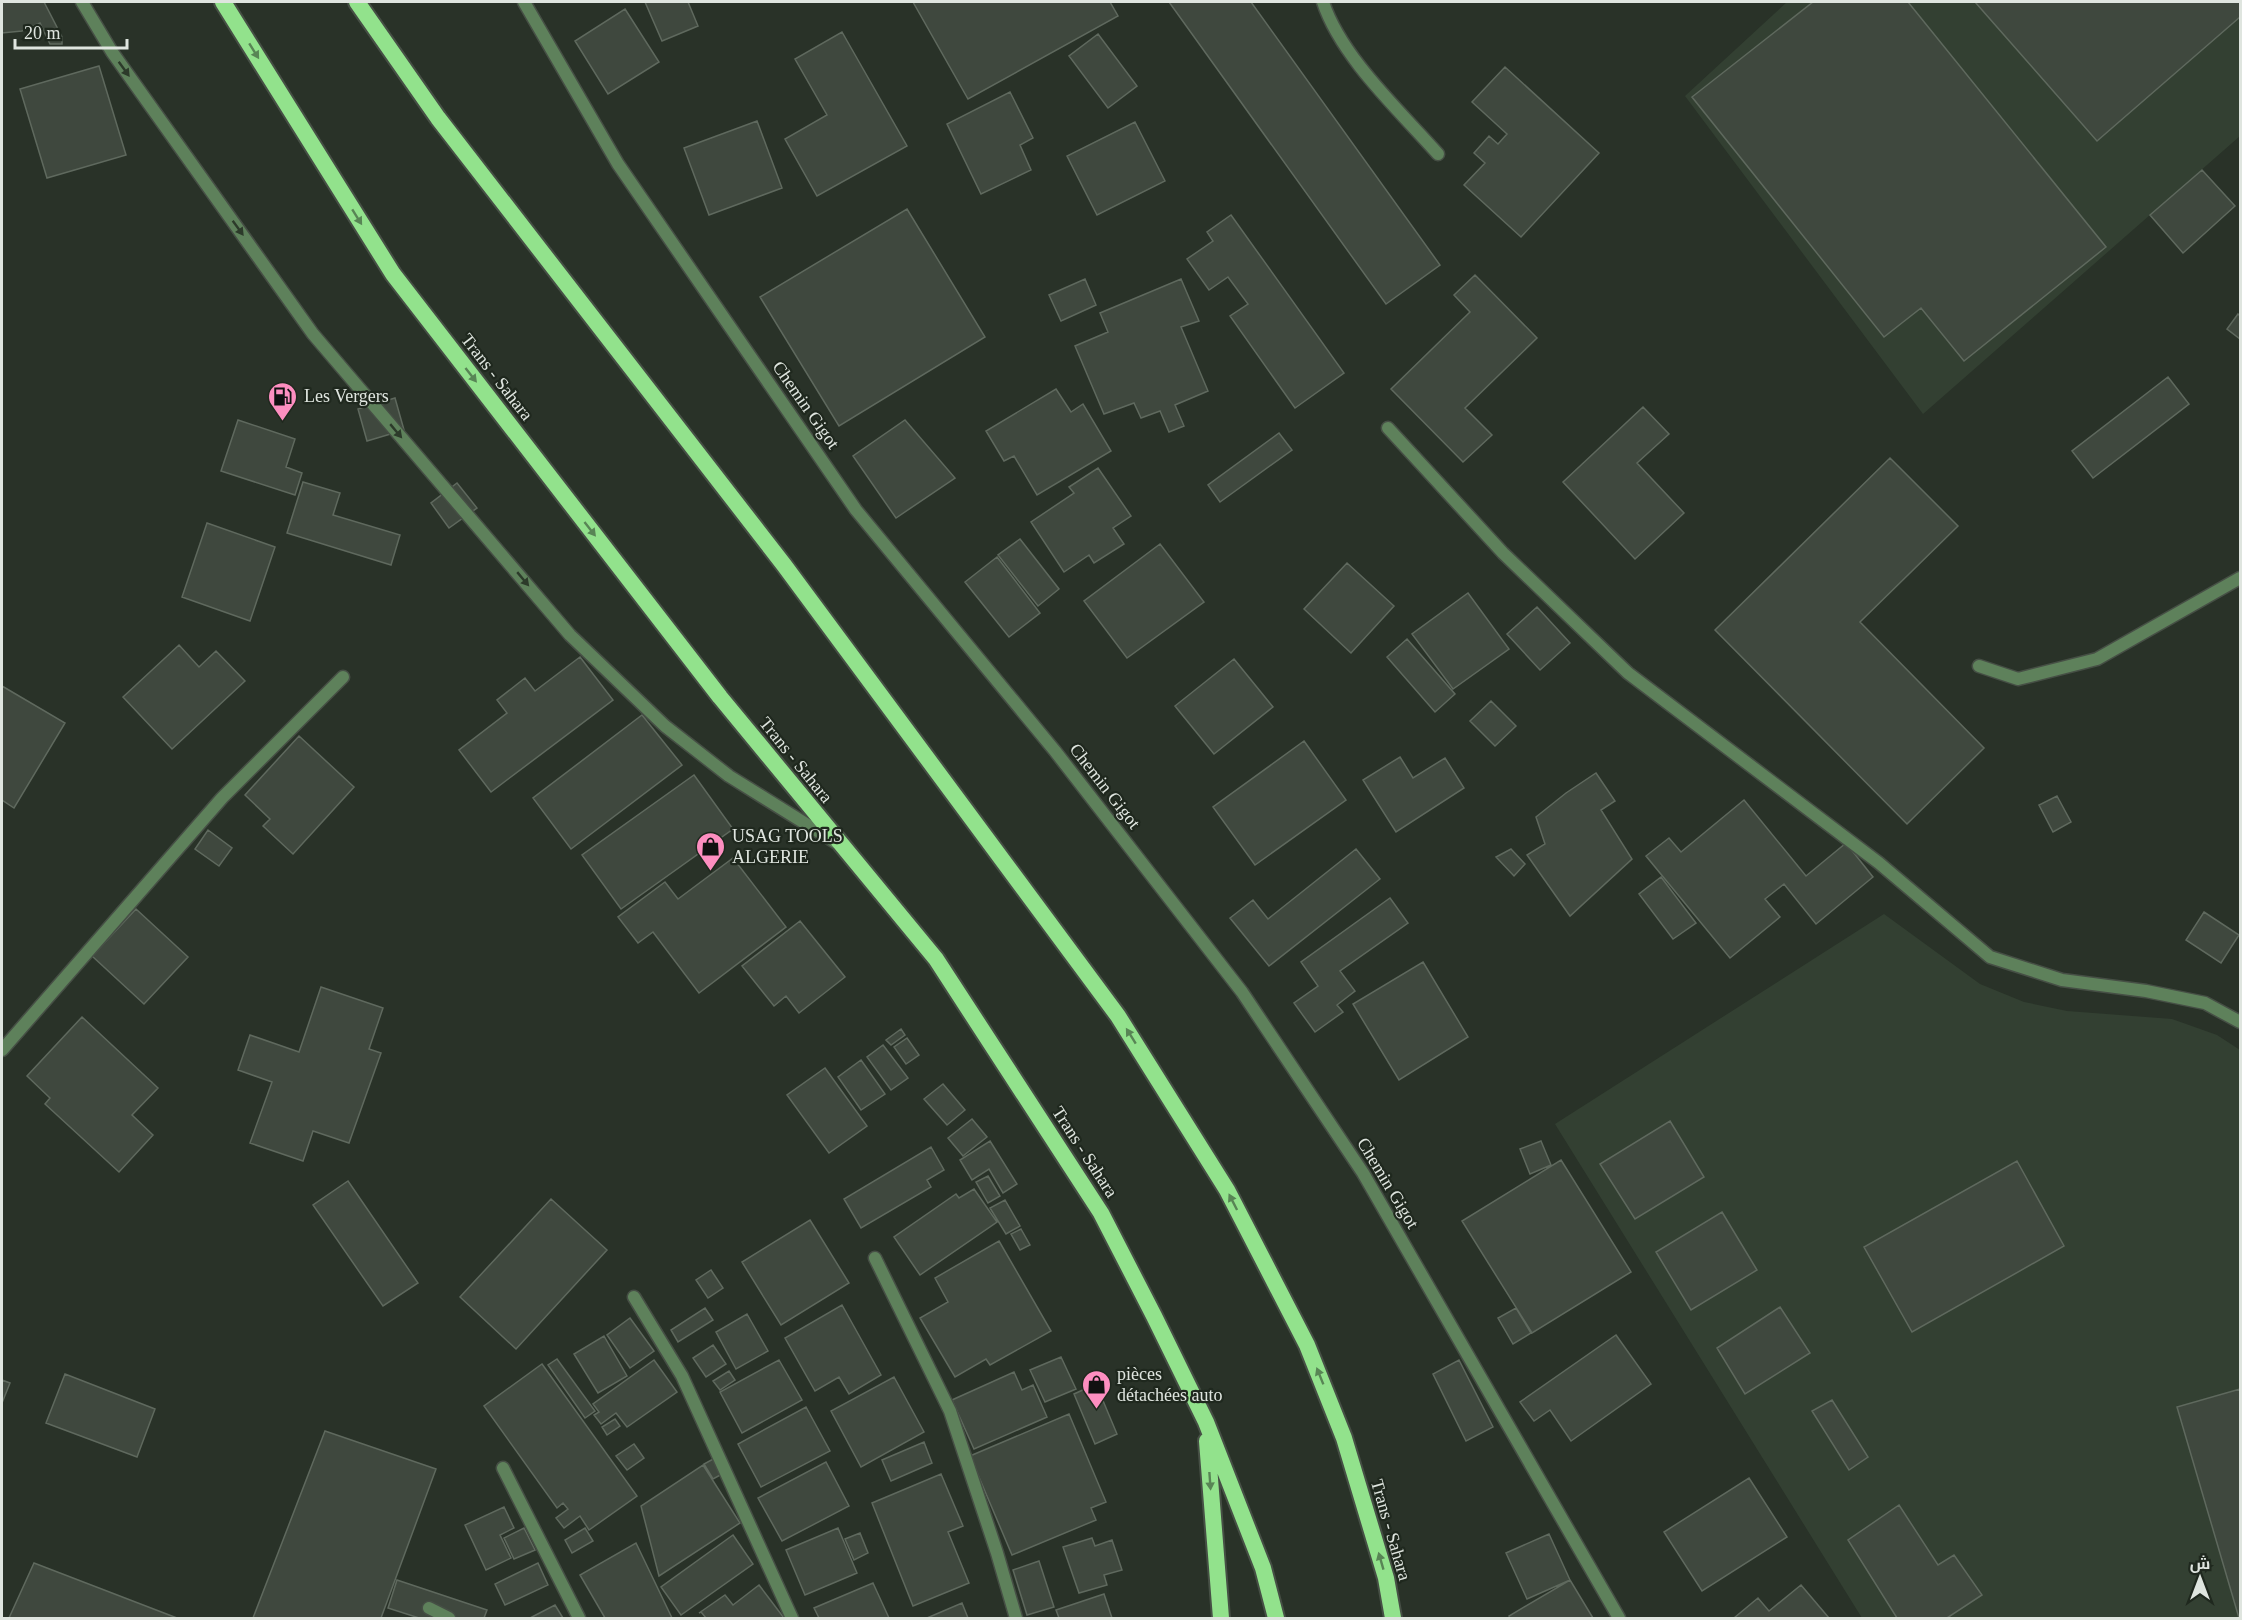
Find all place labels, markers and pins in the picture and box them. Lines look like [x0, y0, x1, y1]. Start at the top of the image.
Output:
fuel station icon: Les Vergers [267, 380, 299, 422]
place label: Les Vergers [304, 386, 389, 406]
place label: USAG TOOLS ALGERIE [732, 826, 843, 867]
shop icon: USAG TOOLS ALGERIE [695, 830, 727, 872]
place label: pièces détachées auto [1117, 1364, 1222, 1405]
shop icon: pièces détachées auto [1080, 1368, 1112, 1410]

